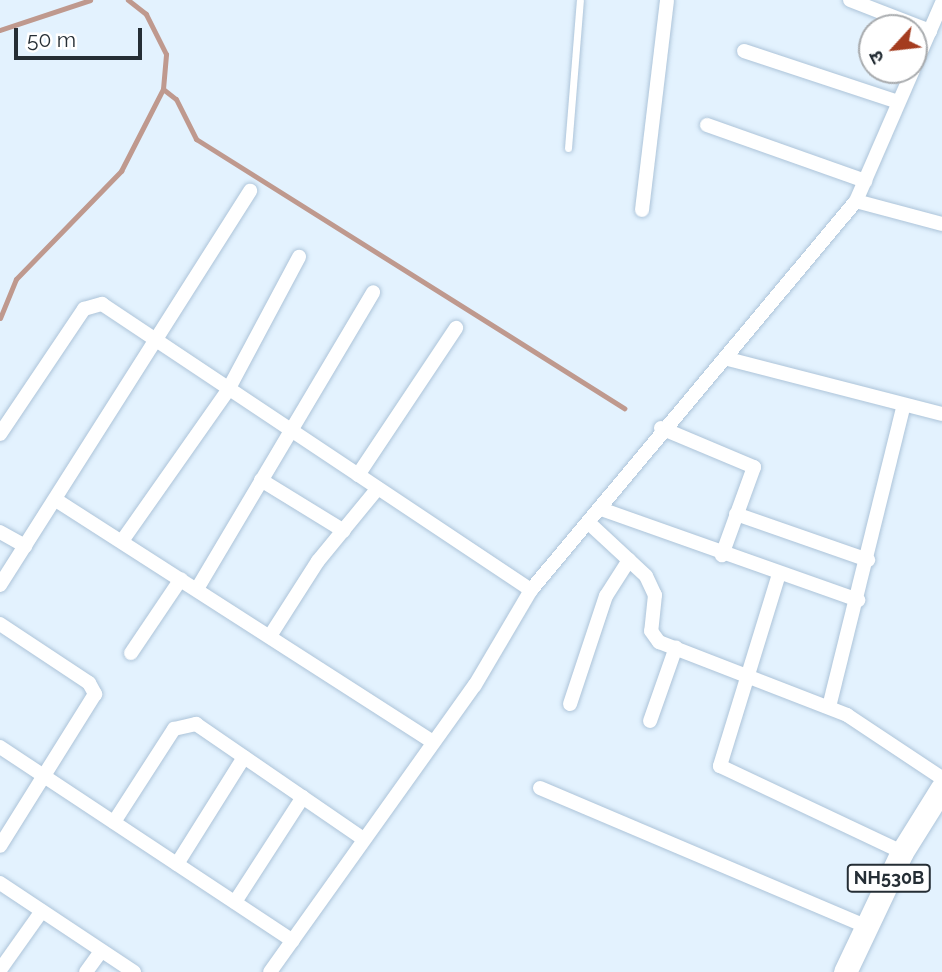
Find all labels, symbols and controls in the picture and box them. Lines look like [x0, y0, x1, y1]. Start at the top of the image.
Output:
scale bar [18, 14, 145, 58]
north arrow [858, 14, 928, 84]
text: 50 m [27, 27, 76, 52]
text: उ [864, 48, 888, 68]
road number: NH530B [845, 864, 933, 892]

